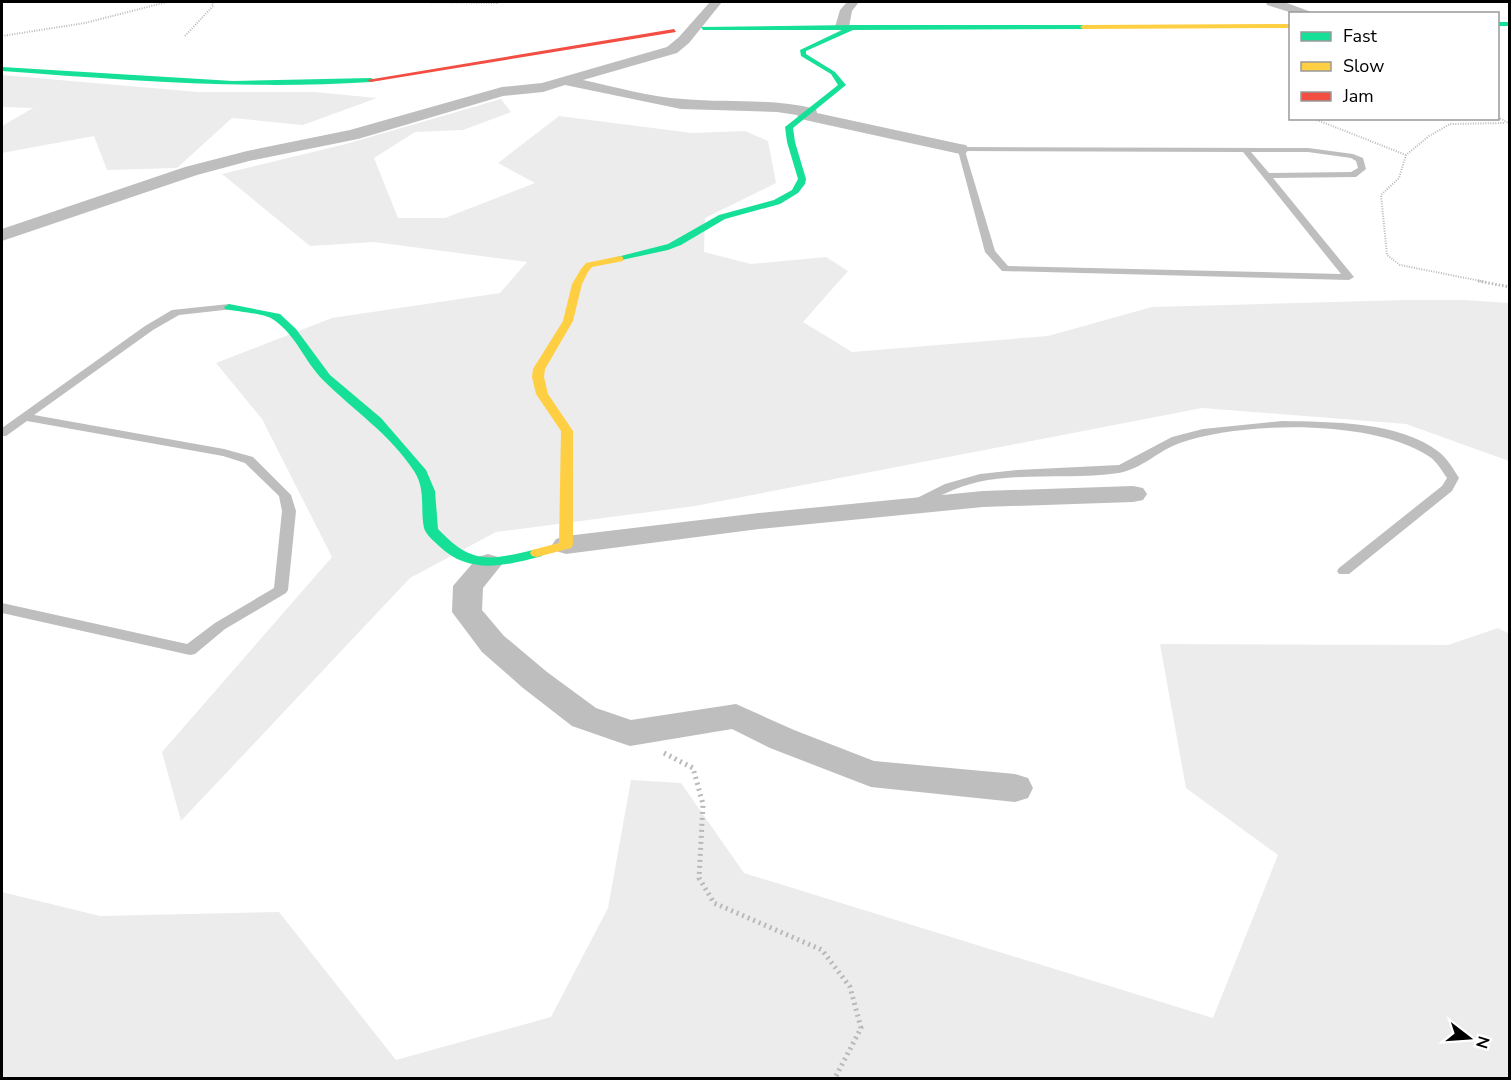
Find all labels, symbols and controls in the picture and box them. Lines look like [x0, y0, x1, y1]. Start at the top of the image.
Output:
legend [1289, 12, 1499, 120]
text: Fast [1343, 24, 1378, 48]
text: Slow [1343, 54, 1384, 78]
text: Jam [1342, 84, 1374, 108]
north arrow [1439, 1008, 1499, 1068]
text: N [1470, 1033, 1495, 1051]

